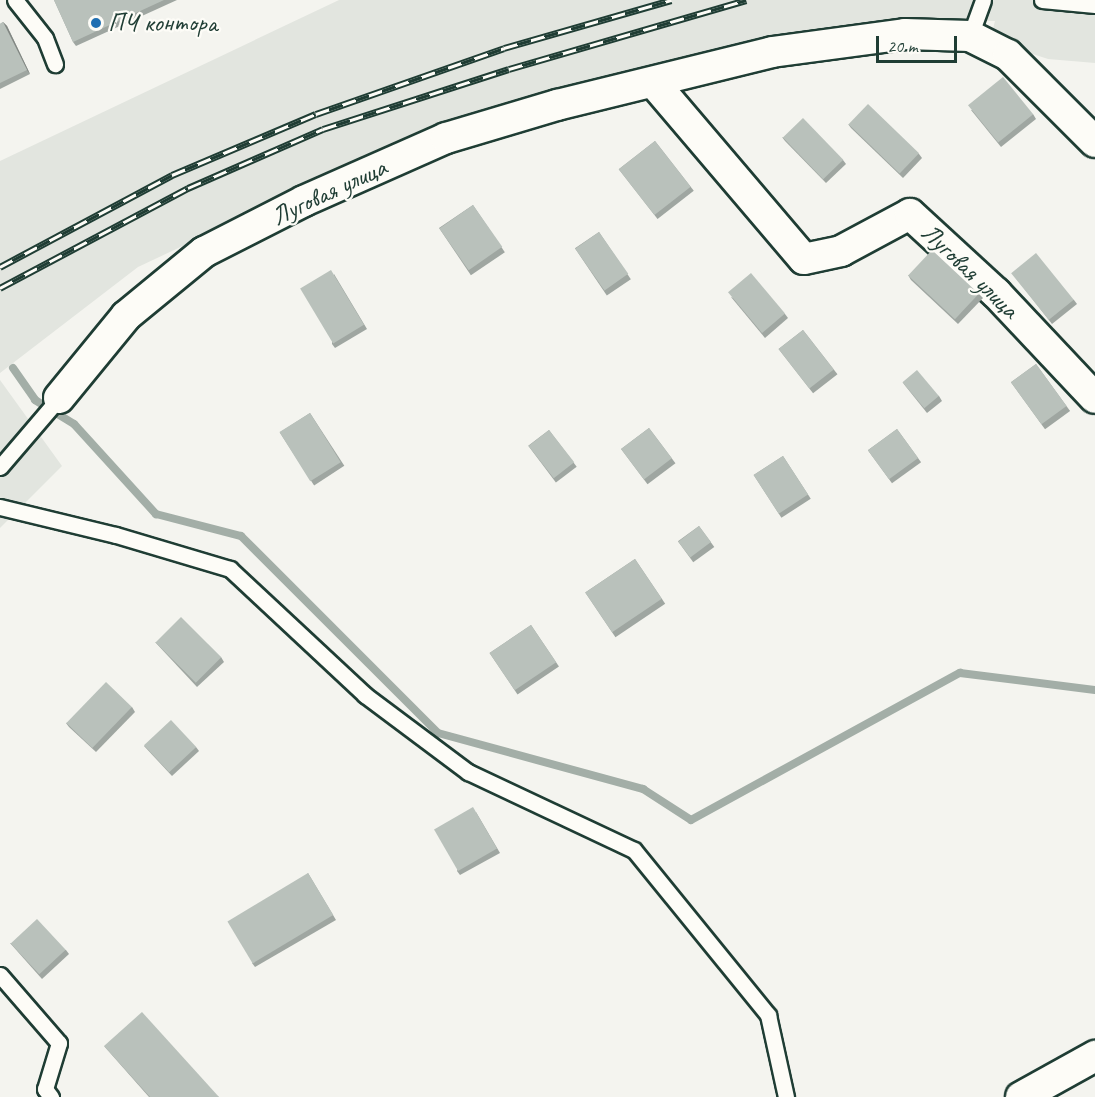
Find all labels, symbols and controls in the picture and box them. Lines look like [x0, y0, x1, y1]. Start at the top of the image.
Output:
place label: ПЧ контора [108, 7, 217, 39]
marker: ПЧ контора [89, 16, 103, 30]
scale bar [879, 24, 960, 62]
text: 20 m [887, 35, 918, 57]
street label: Луговая улица [266, 151, 392, 233]
street label: Луговая улица [914, 216, 1026, 326]

